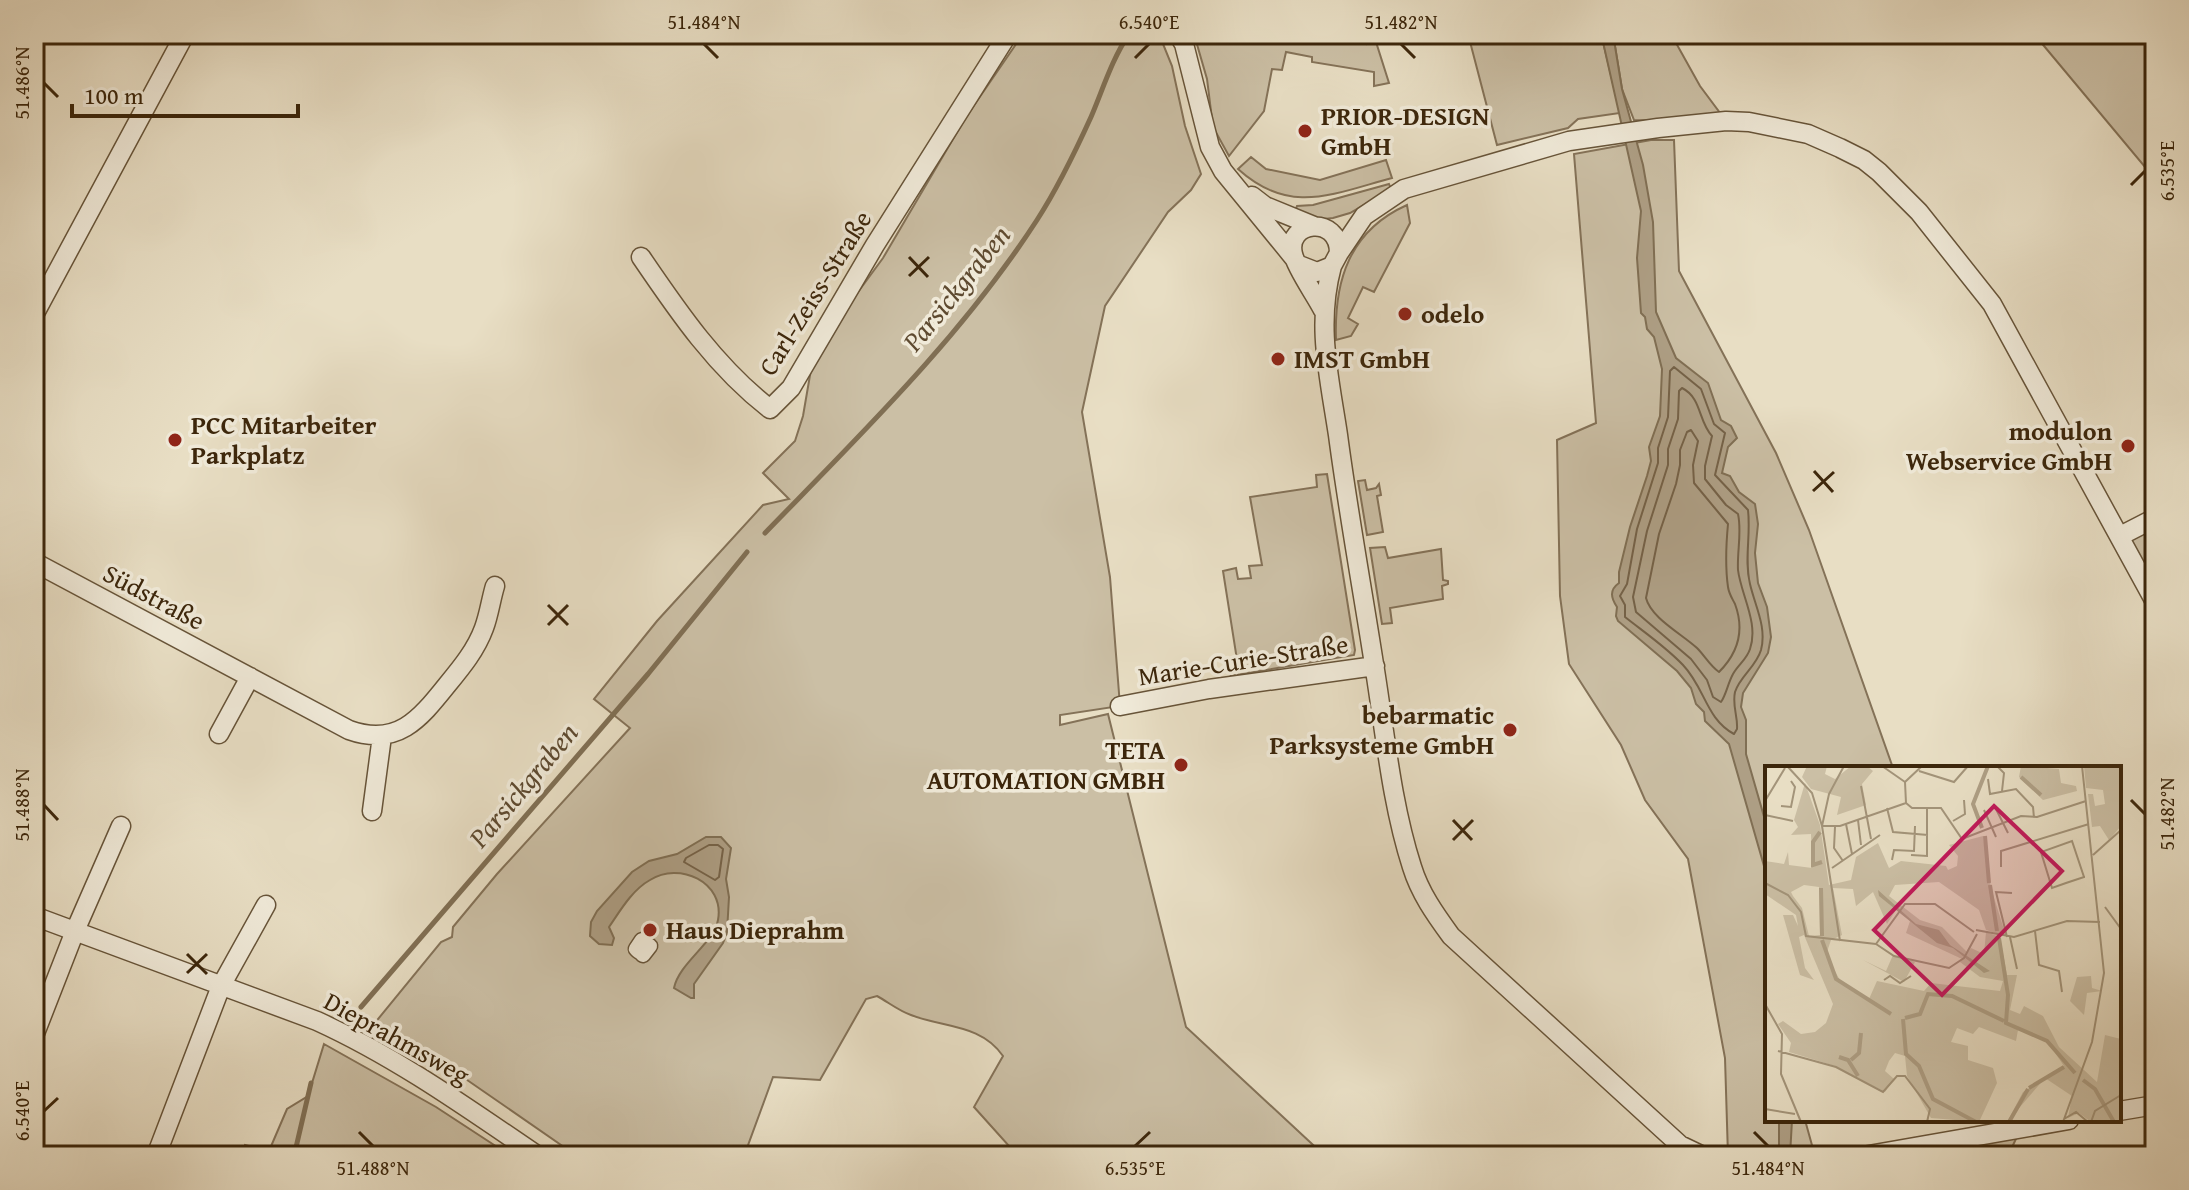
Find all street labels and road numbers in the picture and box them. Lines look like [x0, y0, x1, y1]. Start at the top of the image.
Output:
street label: Carl-Zeiss-Straße [748, 203, 881, 383]
street label: Südstraße [96, 553, 212, 640]
street label: Marie-Curie-Straße [1135, 624, 1351, 695]
street label: Dieprahmsweg [317, 981, 477, 1094]

